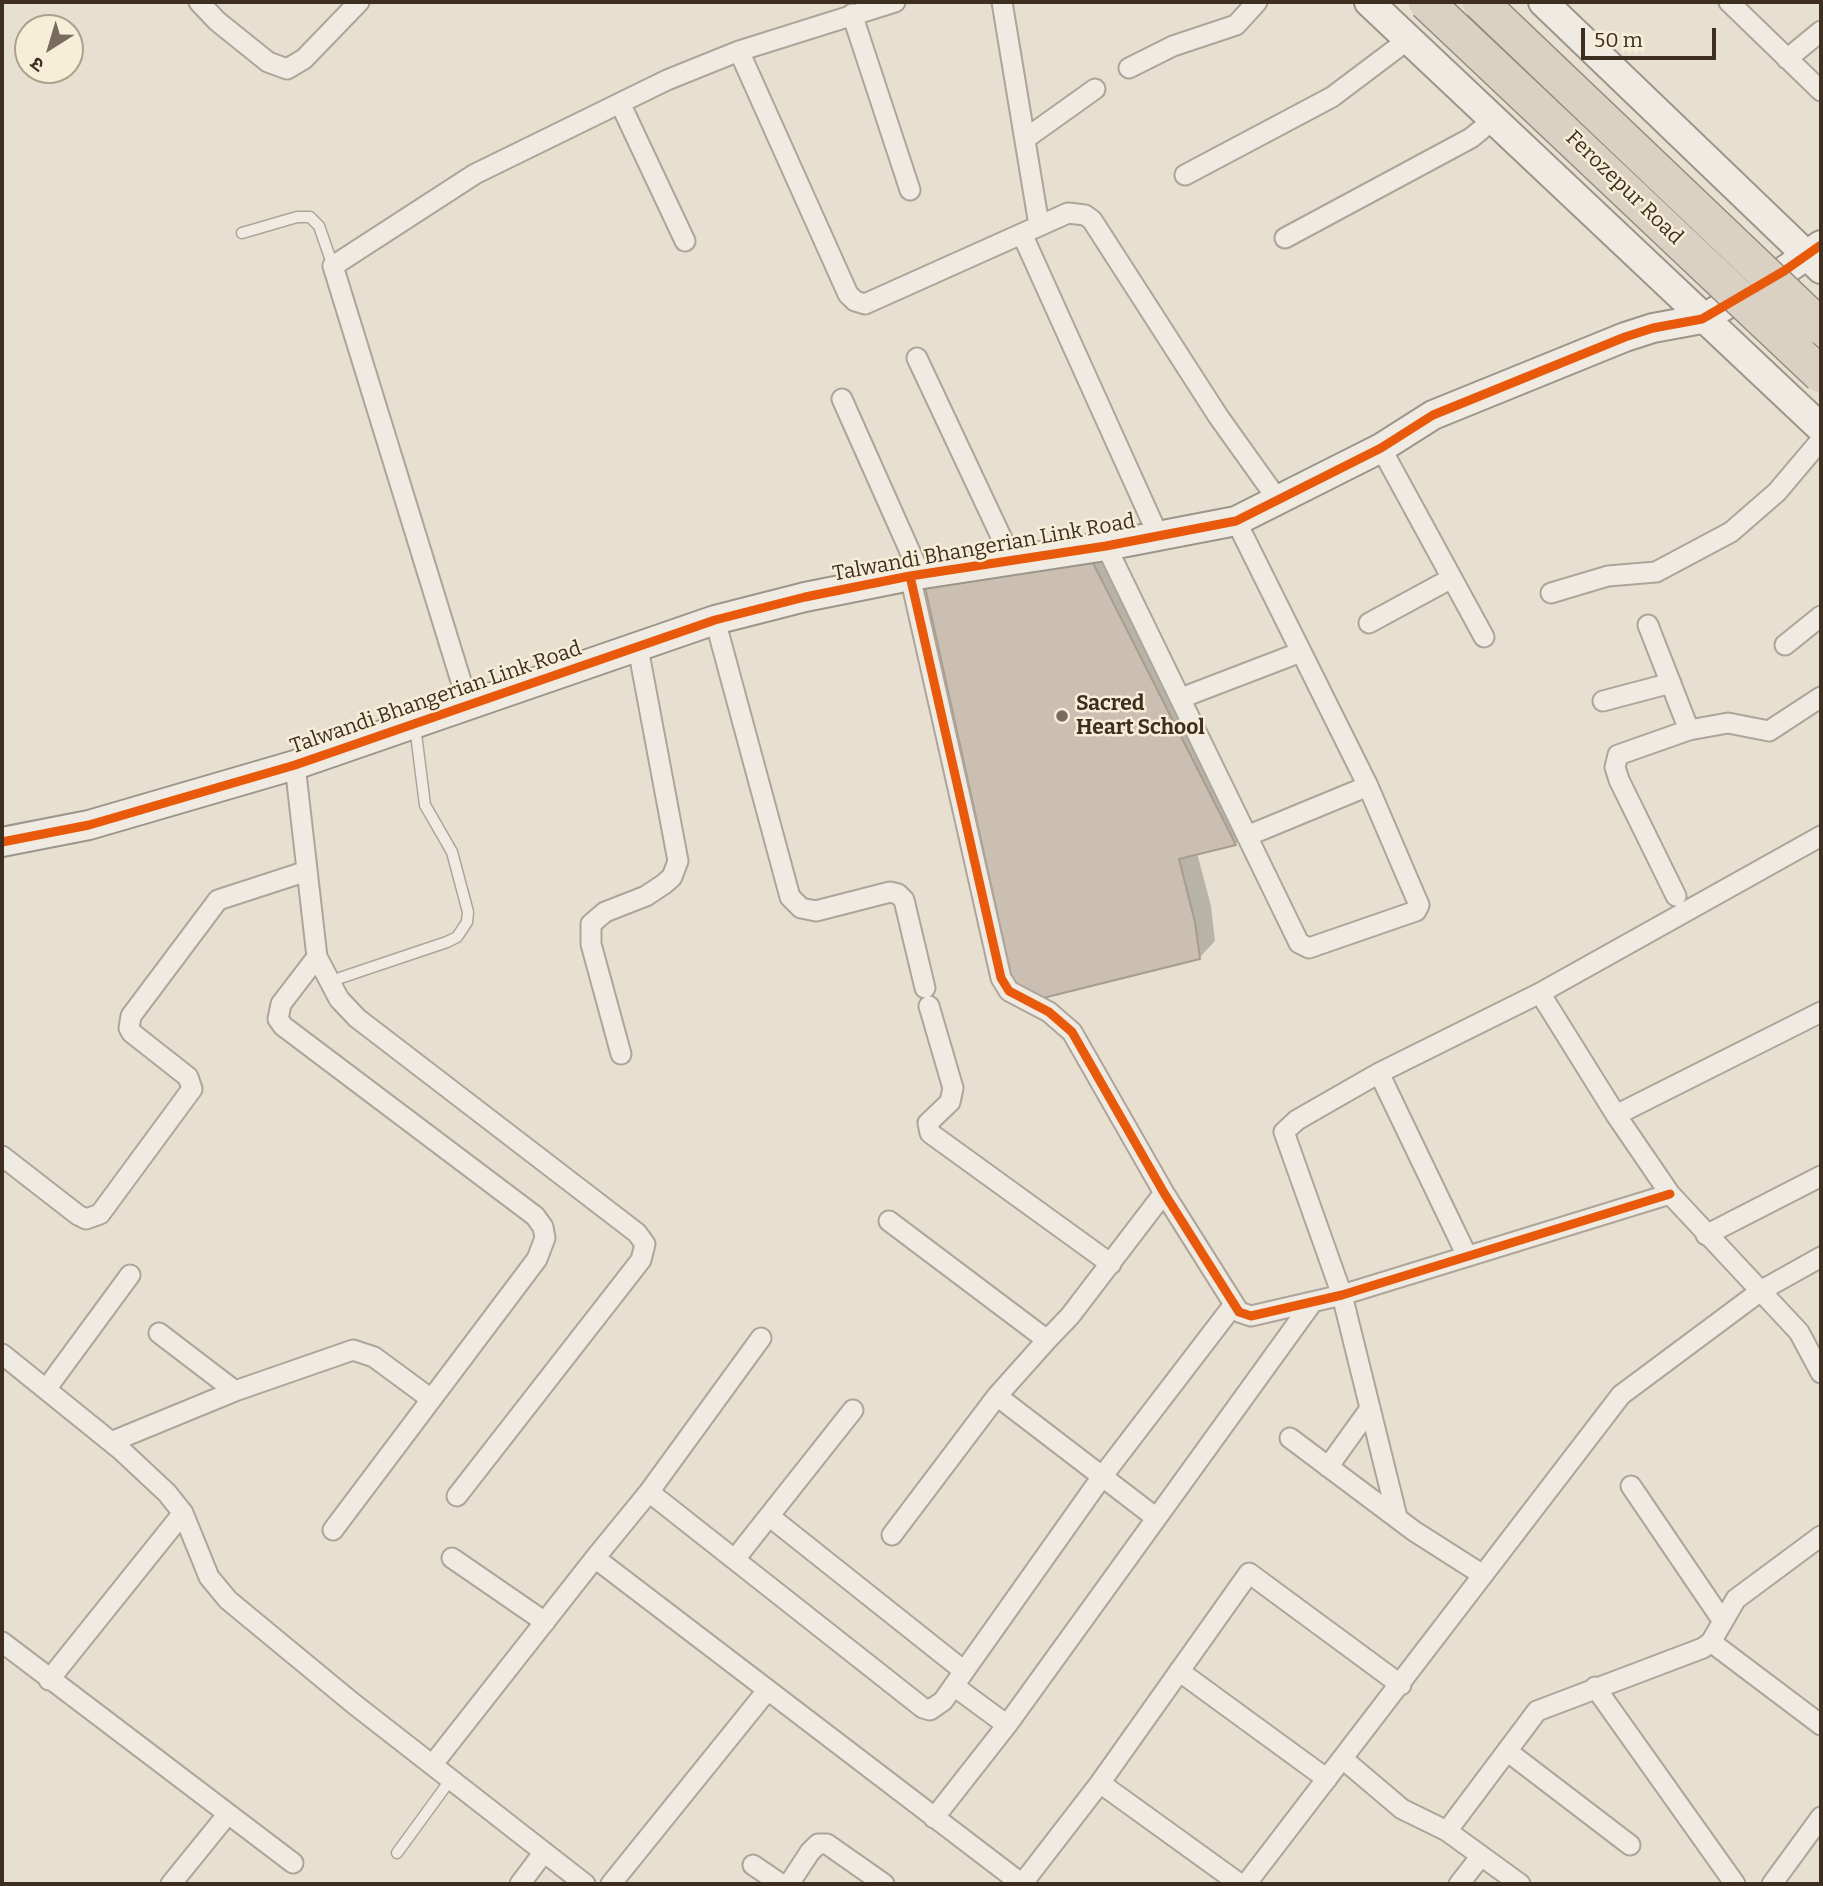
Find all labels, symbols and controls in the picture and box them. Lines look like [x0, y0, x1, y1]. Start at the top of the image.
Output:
north arrow [14, 14, 84, 84]
scale bar [1585, 14, 1720, 58]
text: 50 m [1594, 27, 1643, 53]
text: उ [26, 52, 49, 77]
street label: Ferozepur Road [1560, 126, 1688, 250]
street label: Talwandi Bhangerian Link Road [831, 509, 1137, 587]
street label: Talwandi Bhangerian Link Road [287, 636, 585, 760]
place label: Sacred Heart School [1076, 691, 1205, 741]
marker: Sacred Heart School [1054, 708, 1070, 724]

